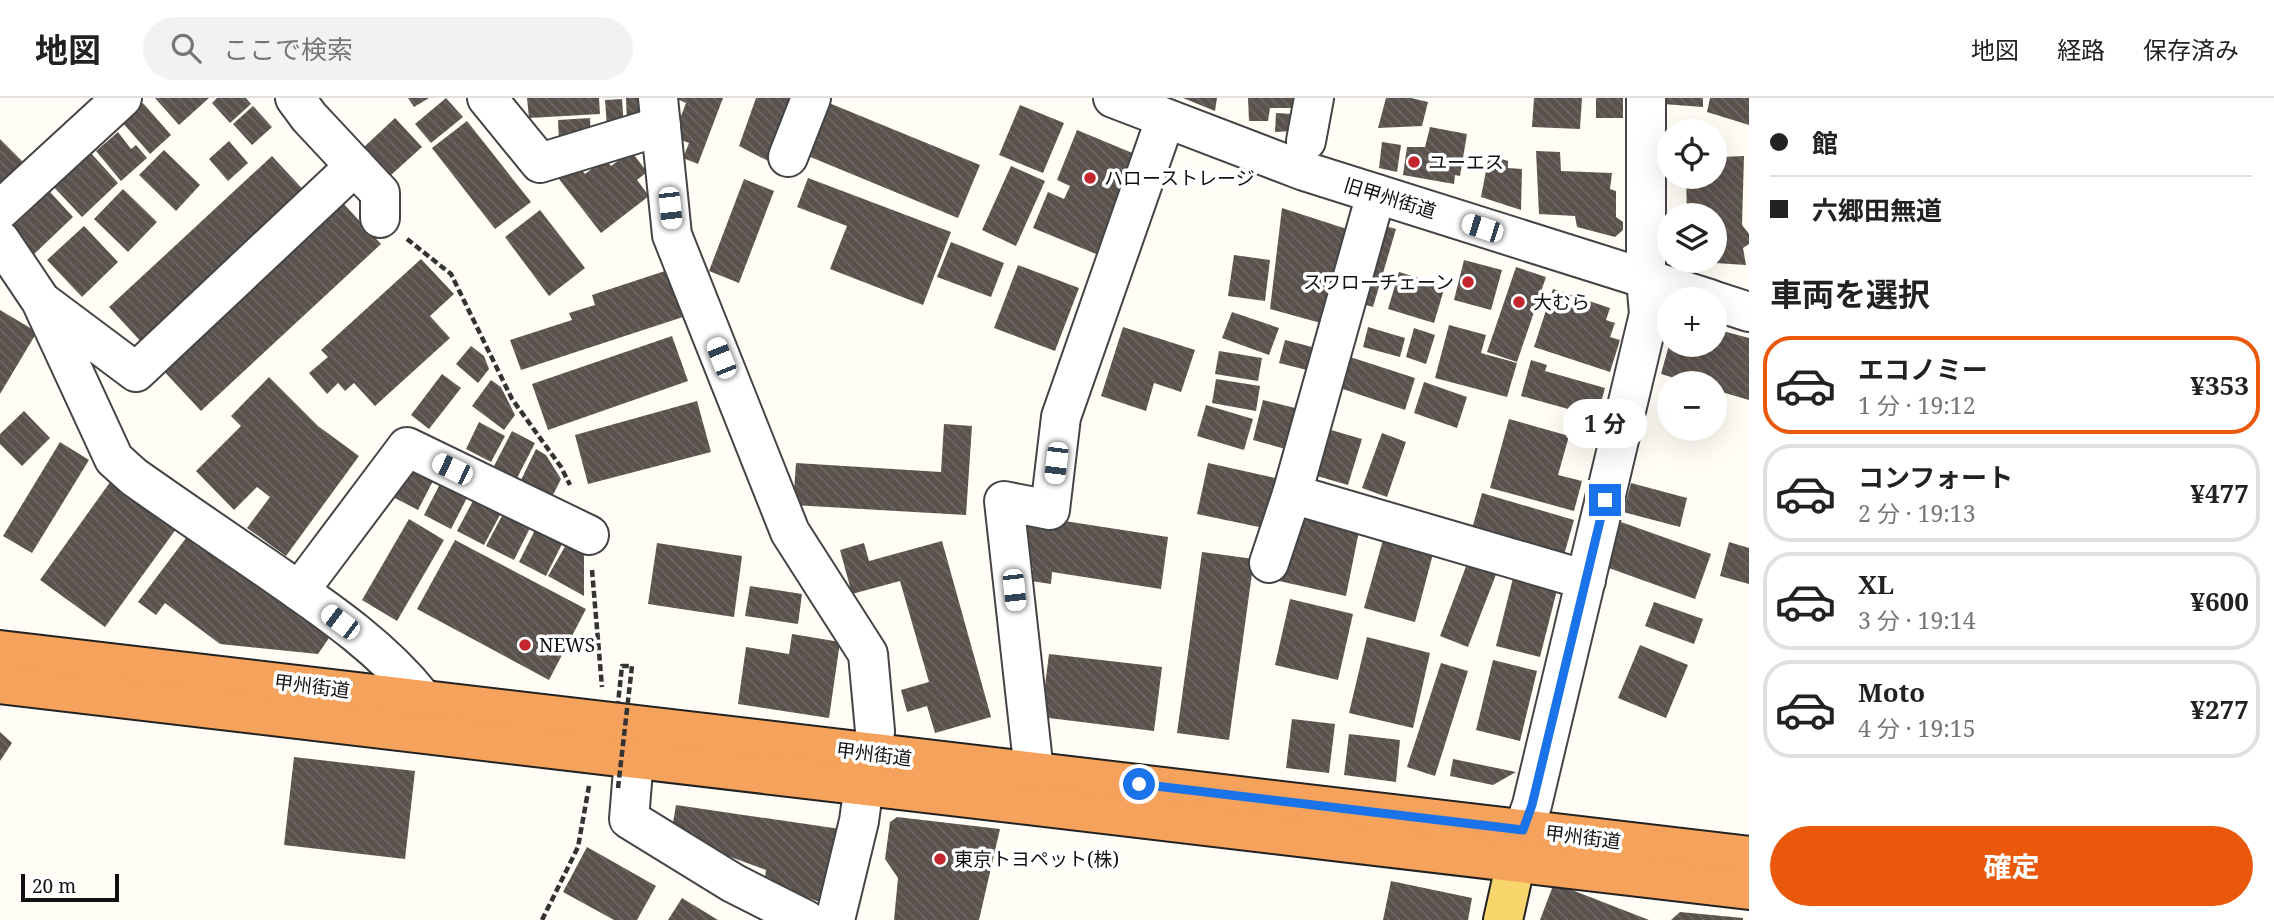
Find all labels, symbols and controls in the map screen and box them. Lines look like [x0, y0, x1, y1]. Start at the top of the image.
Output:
search box [143, 17, 633, 80]
text: 地図 [35, 27, 101, 72]
icon: search [167, 29, 205, 67]
text: ここで検索 [223, 31, 353, 67]
text: 地図 [1971, 33, 2019, 66]
text: 経路 [2057, 33, 2105, 66]
text: 保存済み [2143, 33, 2239, 66]
map controls [1657, 119, 1727, 441]
button: locate [1657, 119, 1727, 189]
text: 館 [1812, 125, 1838, 161]
place label: ユーエス [1428, 149, 1504, 175]
marker: ユーエス [1406, 154, 1422, 170]
place label: ハローストレージ [1104, 165, 1255, 191]
marker: ハローストレージ [1082, 170, 1098, 186]
street label: 旧甲州街道 [1341, 172, 1439, 224]
car [658, 186, 683, 230]
text: 六郷田無道 [1812, 192, 1942, 228]
button: layers [1657, 203, 1727, 273]
car [1459, 212, 1506, 244]
place label: スワローチェーン [1303, 269, 1454, 295]
text: 車両を選択 [1770, 272, 1930, 315]
marker: スワローチェーン [1460, 274, 1476, 290]
button: + [1657, 287, 1727, 357]
place label: 大むら [1533, 289, 1590, 315]
marker: 大むら [1511, 294, 1527, 310]
car [704, 335, 739, 381]
text: エコノミー [1858, 351, 1988, 387]
icon: car [1774, 354, 1837, 417]
text: ¥353 [2190, 367, 2249, 403]
button: − [1657, 371, 1727, 441]
text: 1 分 · 19:12 [1858, 389, 1976, 421]
callout: 1 分 [1563, 398, 1647, 448]
text: 1 分 [1584, 407, 1626, 439]
car [1044, 441, 1069, 485]
car [429, 450, 476, 488]
text: コンフォート [1858, 459, 2013, 495]
icon: car [1774, 462, 1837, 525]
text: ¥477 [2190, 475, 2249, 511]
route end [1589, 484, 1621, 516]
text: 2 分 · 19:13 [1858, 497, 1976, 529]
text: XL [1858, 566, 1894, 602]
car [1002, 568, 1027, 612]
icon: car [1774, 570, 1837, 633]
text: ¥600 [2190, 583, 2249, 619]
car [317, 601, 364, 643]
text: 3 分 · 19:14 [1858, 604, 1976, 636]
place label: NEWS [539, 632, 595, 658]
marker: NEWS [517, 637, 533, 653]
street label: 甲州街道 [273, 668, 351, 704]
text: Moto [1858, 674, 1925, 710]
icon: car [1774, 678, 1837, 741]
text: ¥277 [2190, 691, 2249, 727]
text: 4 分 · 19:15 [1858, 712, 1976, 744]
street label: 甲州街道 [835, 736, 913, 772]
route start [1123, 768, 1155, 800]
street label: 甲州街道 [1544, 819, 1622, 855]
button: 確定 [1770, 826, 2253, 906]
place label: 東京トヨペット(株) [954, 846, 1119, 872]
marker: 東京トヨペット(株) [932, 851, 948, 867]
scale bar [21, 871, 119, 903]
text: 20 m [32, 873, 76, 899]

